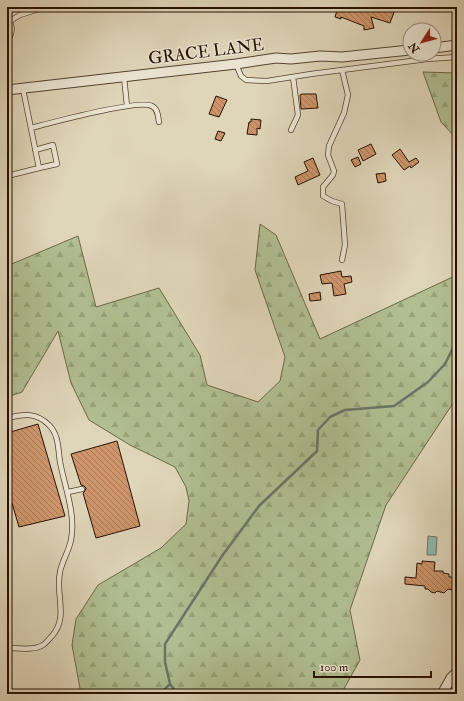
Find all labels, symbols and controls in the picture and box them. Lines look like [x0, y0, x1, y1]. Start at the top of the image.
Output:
north arrow [402, 22, 442, 62]
street label: GRACE LANE [147, 34, 265, 69]
text: N [405, 39, 423, 56]
scale bar [314, 653, 431, 679]
text: 100 m [320, 660, 349, 675]

